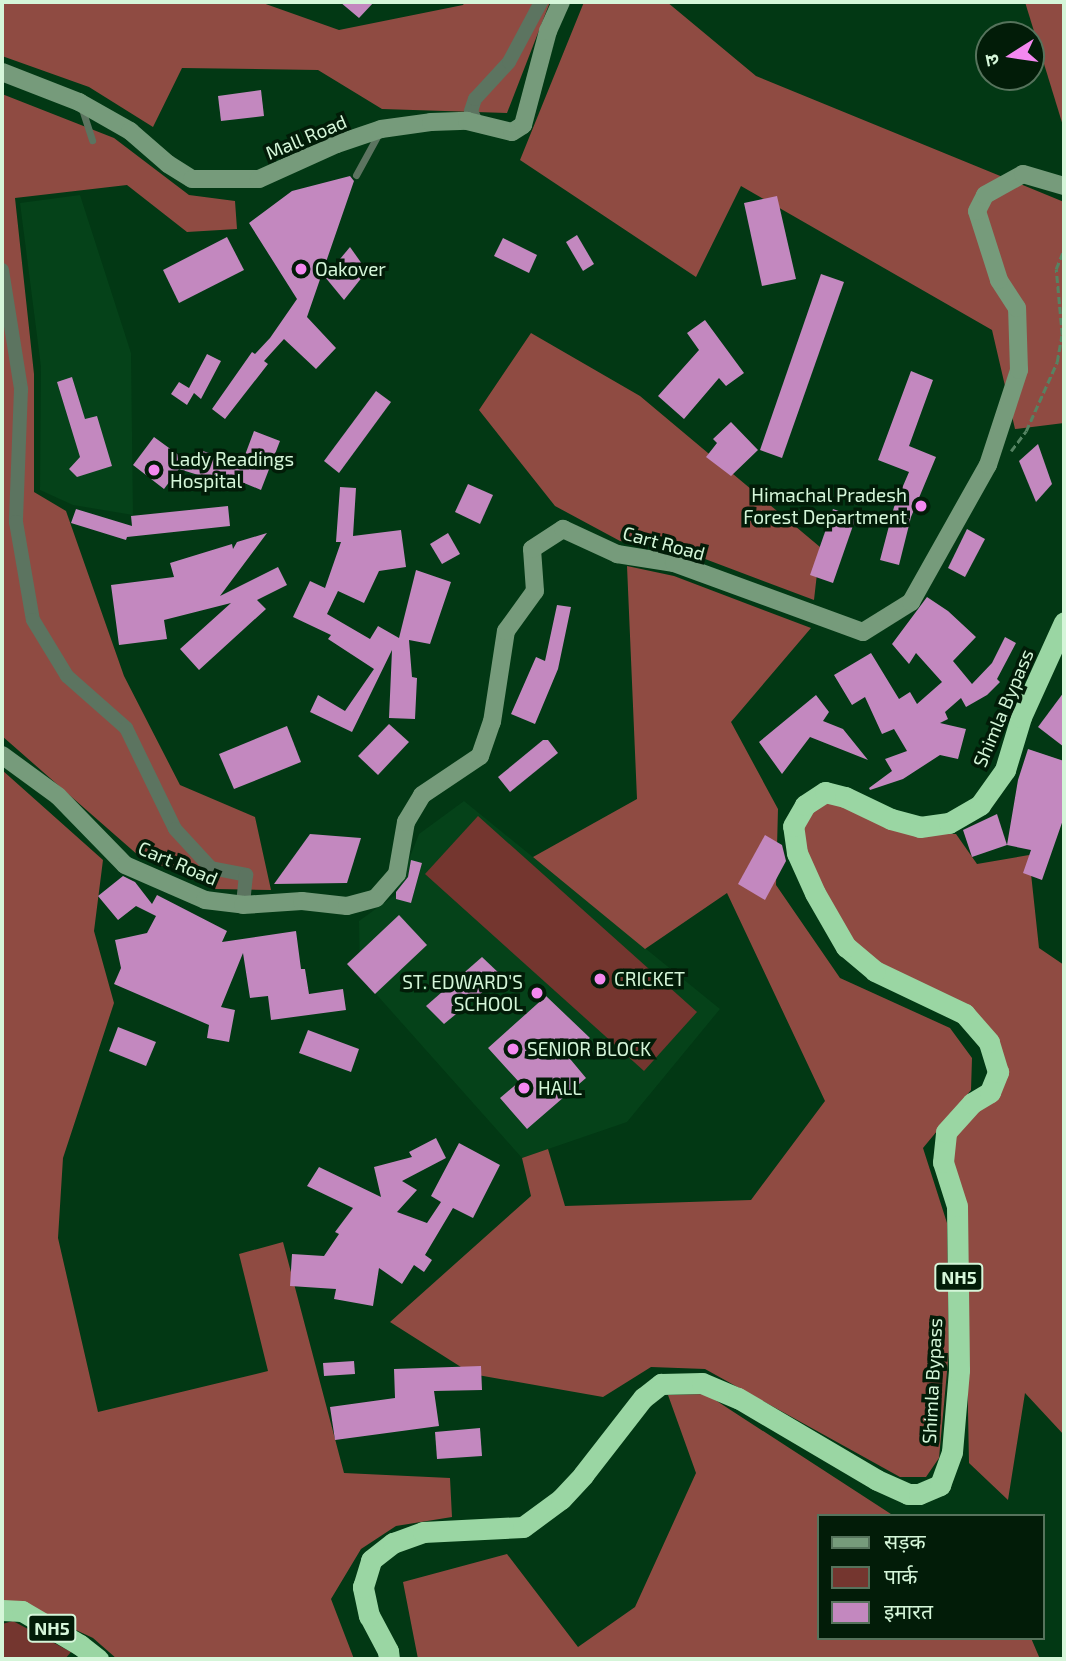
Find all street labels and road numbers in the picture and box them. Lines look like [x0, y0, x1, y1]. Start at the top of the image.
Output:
street label: Mall Road [262, 110, 350, 164]
street label: Cart Road [620, 521, 708, 565]
street label: Shimla Bypass [968, 646, 1038, 770]
street label: Cart Road [135, 836, 221, 890]
road number: NH5 [933, 1262, 985, 1292]
street label: Shimla Bypass [917, 1318, 947, 1444]
road number: NH5 [26, 1614, 78, 1643]

